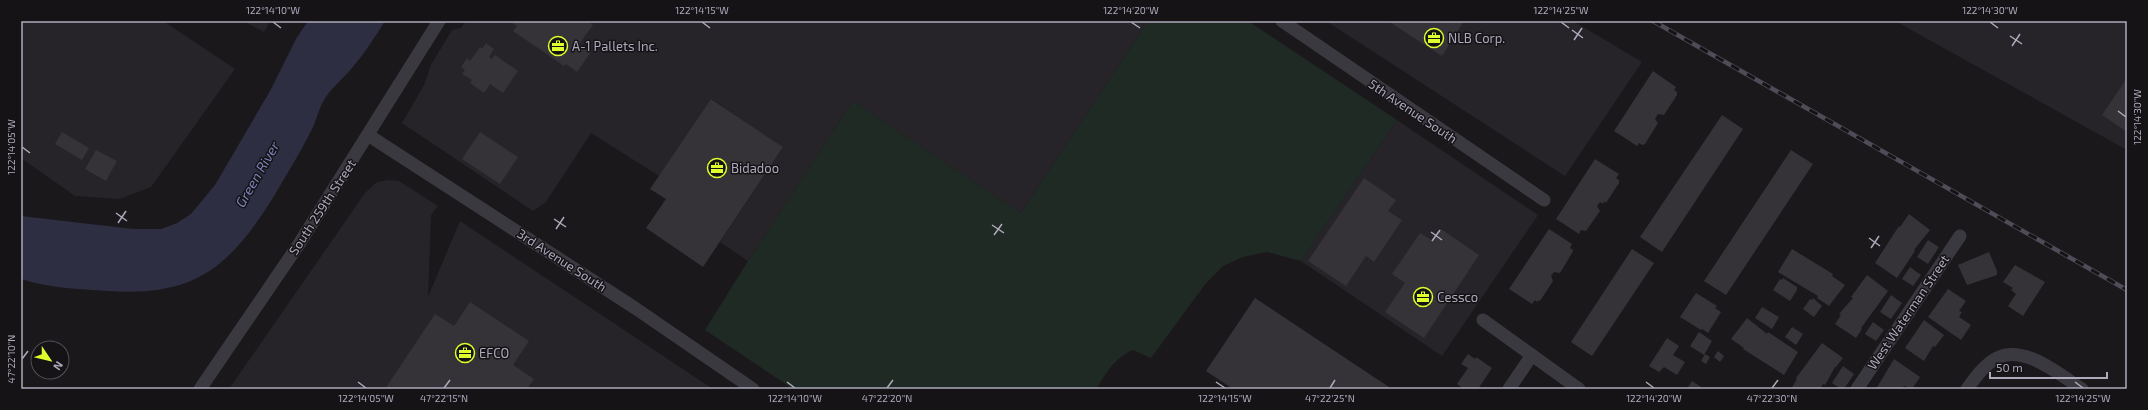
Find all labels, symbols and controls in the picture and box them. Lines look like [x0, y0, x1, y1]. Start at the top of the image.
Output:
text: 122°14'10"W [246, 4, 301, 16]
text: 122°14'15"W [675, 4, 729, 16]
text: 122°14'20"W [1103, 4, 1159, 16]
text: 122°14'25"W [1533, 4, 1589, 16]
text: 122°14'30"W [1962, 4, 2018, 16]
office icon: NLB Corp. [1423, 27, 1445, 49]
place label: NLB Corp. [1448, 30, 1505, 46]
office icon: A-1 Pallets Inc. [547, 35, 569, 57]
place label: A-1 Pallets Inc. [572, 38, 658, 54]
street label: 5th Avenue South [1366, 76, 1460, 146]
text: 122°14'30"W [2131, 89, 2143, 145]
text: 122°14'05"W [5, 119, 17, 175]
water label: Green River [231, 138, 283, 210]
street label: South 259th Street [285, 156, 359, 258]
office icon: Bidadoo [706, 157, 728, 179]
place label: Bidadoo [731, 160, 779, 176]
street label: 3rd Avenue South [514, 225, 610, 295]
street label: West Waterman Street [1864, 252, 1952, 372]
office icon: Cessco [1412, 286, 1434, 308]
place label: Cessco [1437, 289, 1478, 305]
text: 47°22'10"N [5, 335, 17, 383]
north arrow [30, 340, 70, 380]
office icon: EFCO [454, 342, 476, 364]
place label: EFCO [479, 345, 509, 361]
scale bar [1990, 354, 2107, 380]
text: N [51, 359, 66, 373]
text: 50 m [1996, 360, 2023, 374]
text: 122°14'05"W [338, 392, 394, 404]
text: 47°22'15"N [420, 392, 468, 404]
text: 122°14'10"W [768, 392, 823, 404]
text: 47°22'20"N [862, 392, 912, 404]
text: 122°14'15"W [1198, 392, 1252, 404]
text: 47°22'25"N [1305, 392, 1355, 404]
text: 122°14'20"W [1626, 392, 1682, 404]
text: 47°22'30"N [1747, 392, 1797, 404]
text: 122°14'25"W [2055, 392, 2111, 404]

